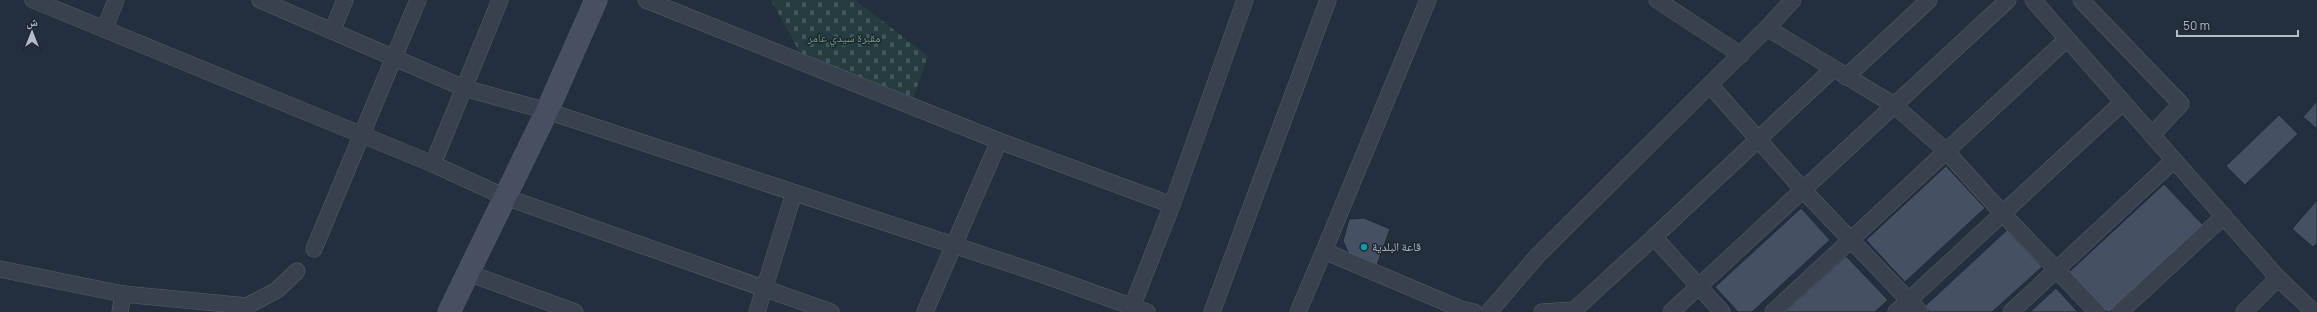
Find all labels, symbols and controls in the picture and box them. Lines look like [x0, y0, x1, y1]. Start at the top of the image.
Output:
north arrow [12, 12, 52, 52]
scale bar [2177, 12, 2298, 38]
text: ش [26, 14, 38, 30]
text: 50 m [2183, 17, 2210, 34]
park label: مقبرة سيدي عامر [807, 29, 880, 48]
place label: قاعة البلدية [1372, 238, 1421, 255]
marker: قاعة البلدية [1359, 242, 1369, 252]

